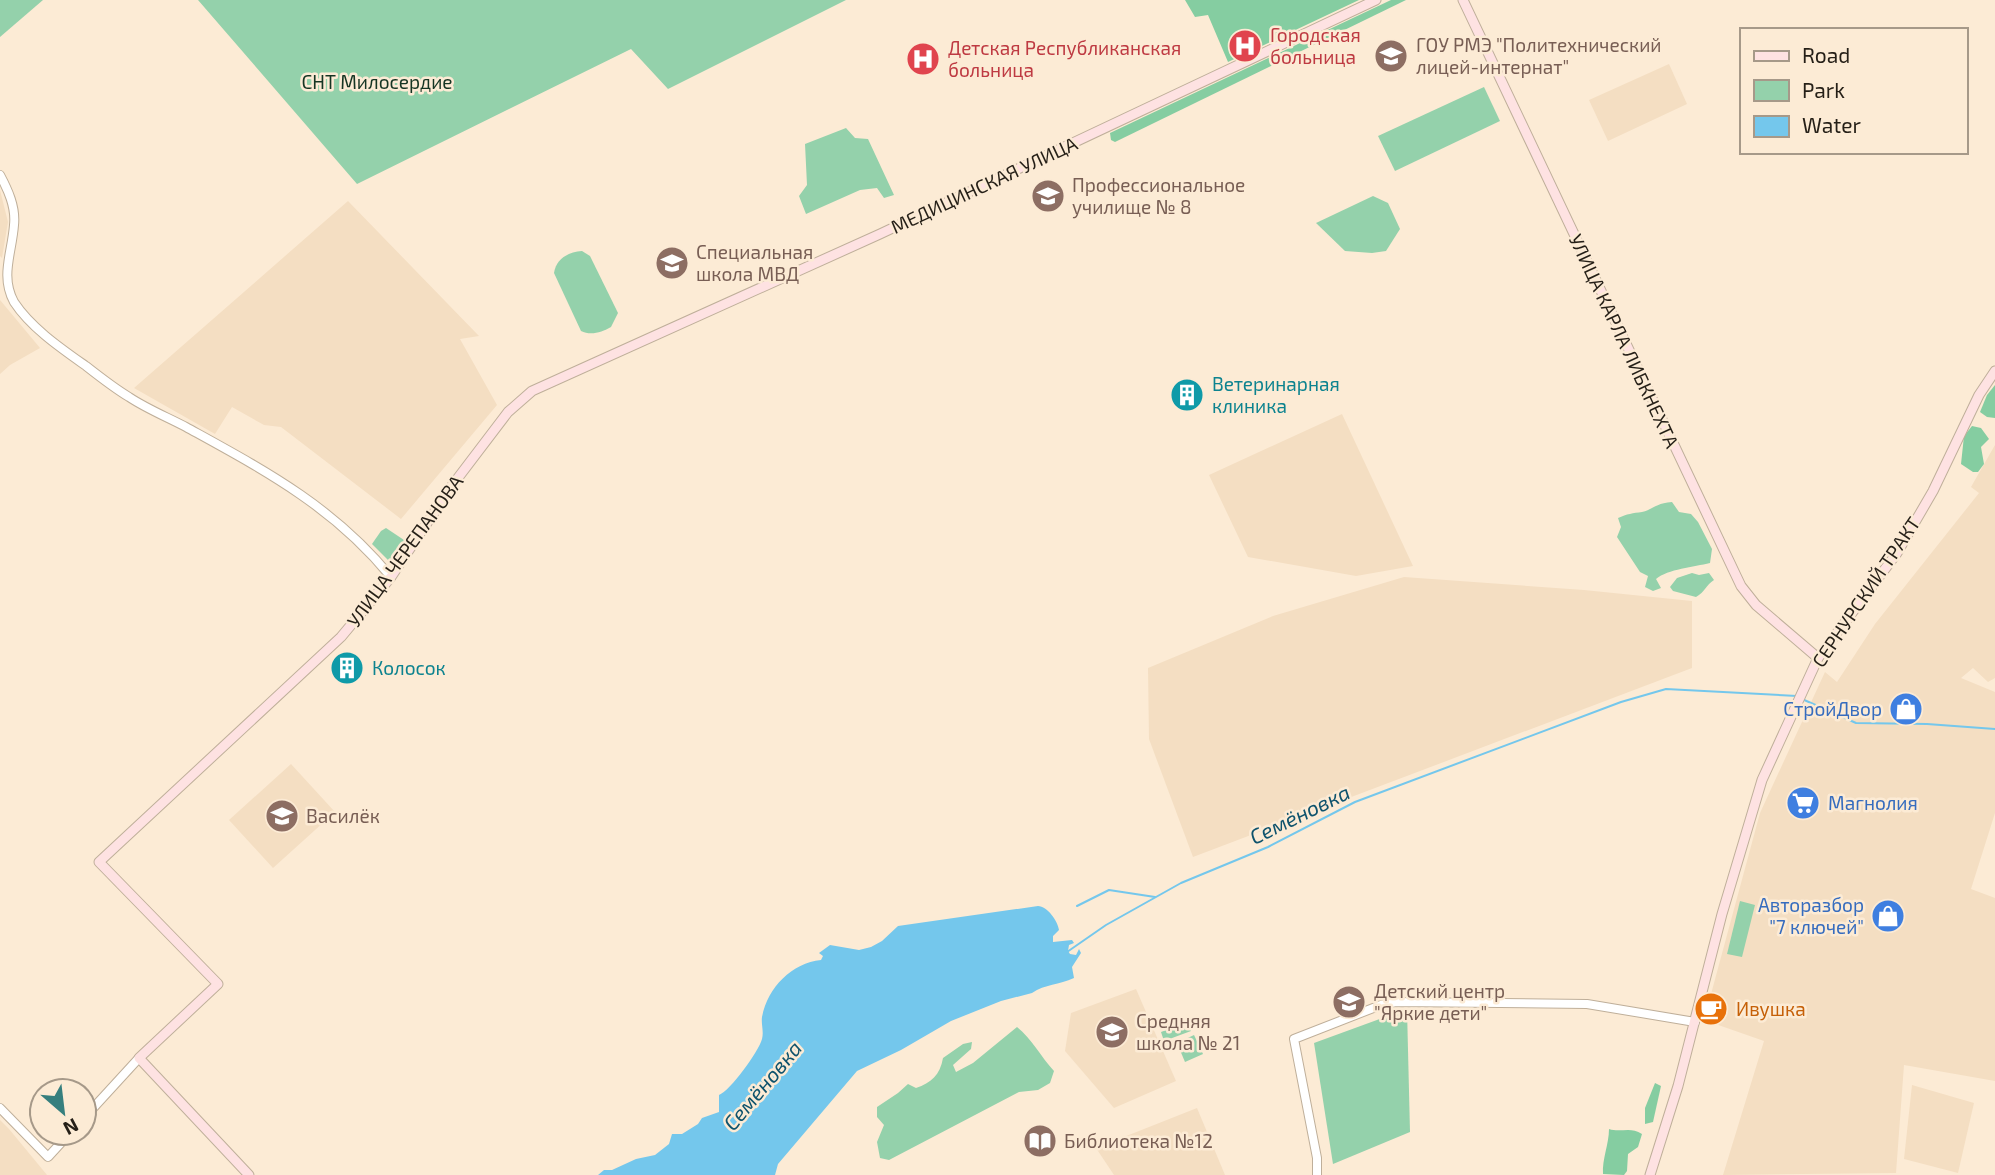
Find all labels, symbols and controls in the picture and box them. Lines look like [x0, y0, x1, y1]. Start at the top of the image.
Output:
place label: Городская больница [1270, 23, 1361, 68]
hospital icon: Городская больница [1226, 27, 1264, 65]
legend [1740, 28, 1967, 154]
place label: ГОУ РМЭ "Политехнический лицей-интернат" [1416, 33, 1662, 78]
place label: Детская Республиканская больница [948, 36, 1181, 81]
school or university icon: ГОУ РМЭ "Политехнический лицей-интернат" [1372, 37, 1410, 75]
hospital icon: Детская Республиканская больница [904, 40, 942, 78]
text: Road [1802, 42, 1850, 67]
park label: СНТ Милосердие [301, 70, 453, 93]
text: Park [1802, 77, 1845, 102]
text: Water [1802, 112, 1861, 137]
street label: МЕДИЦИНСКАЯ УЛИЦА [887, 131, 1081, 238]
place label: Профессиональное училище № 8 [1072, 173, 1245, 219]
school or university icon: Профессиональное училище № 8 [1029, 177, 1067, 215]
street label: УЛИЦА КАРЛА ЛИБКНЕХТА [1565, 230, 1684, 452]
place label: Специальная школа МВД [696, 240, 813, 285]
school or university icon: Специальная школа МВД [653, 244, 691, 282]
place label: Ветеринарная клиника [1212, 372, 1340, 417]
building icon: Ветеринарная клиника [1168, 376, 1206, 414]
street label: УЛИЦА ЧЕРЕПАНОВА [342, 470, 468, 631]
street label: СЕРНУРСКИЙ ТРАКТ [1807, 512, 1924, 671]
building icon: Колосок [328, 649, 366, 687]
place label: Колосок [372, 656, 446, 679]
shop icon: СтройДвор [1887, 690, 1925, 728]
place label: СтройДвор [1783, 697, 1882, 720]
water label: Семёновка [1245, 779, 1354, 849]
supermarket icon: Магнолия [1784, 784, 1822, 822]
place label: Магнолия [1828, 791, 1918, 814]
school or university icon: Василёк [263, 797, 301, 835]
place label: Василёк [306, 804, 380, 827]
place label: Авторазбор "7 ключей" [1758, 893, 1864, 938]
shop icon: Авторазбор "7 ключей" [1869, 897, 1907, 935]
place label: Детский центр "Яркие дети" [1374, 979, 1505, 1024]
school or university icon: Детский центр "Яркие дети" [1330, 983, 1368, 1021]
cafe icon: Ивушка [1692, 990, 1730, 1028]
place label: Ивушка [1736, 997, 1806, 1021]
place label: Средняя школа № 21 [1136, 1009, 1240, 1054]
school or university icon: Средняя школа № 21 [1093, 1013, 1131, 1051]
water label: Семёновка [717, 1035, 806, 1135]
north arrow [28, 1077, 98, 1147]
text: N [60, 1114, 83, 1141]
library icon: Библиотека №12 [1021, 1122, 1059, 1160]
place label: Библиотека №12 [1064, 1129, 1213, 1152]

